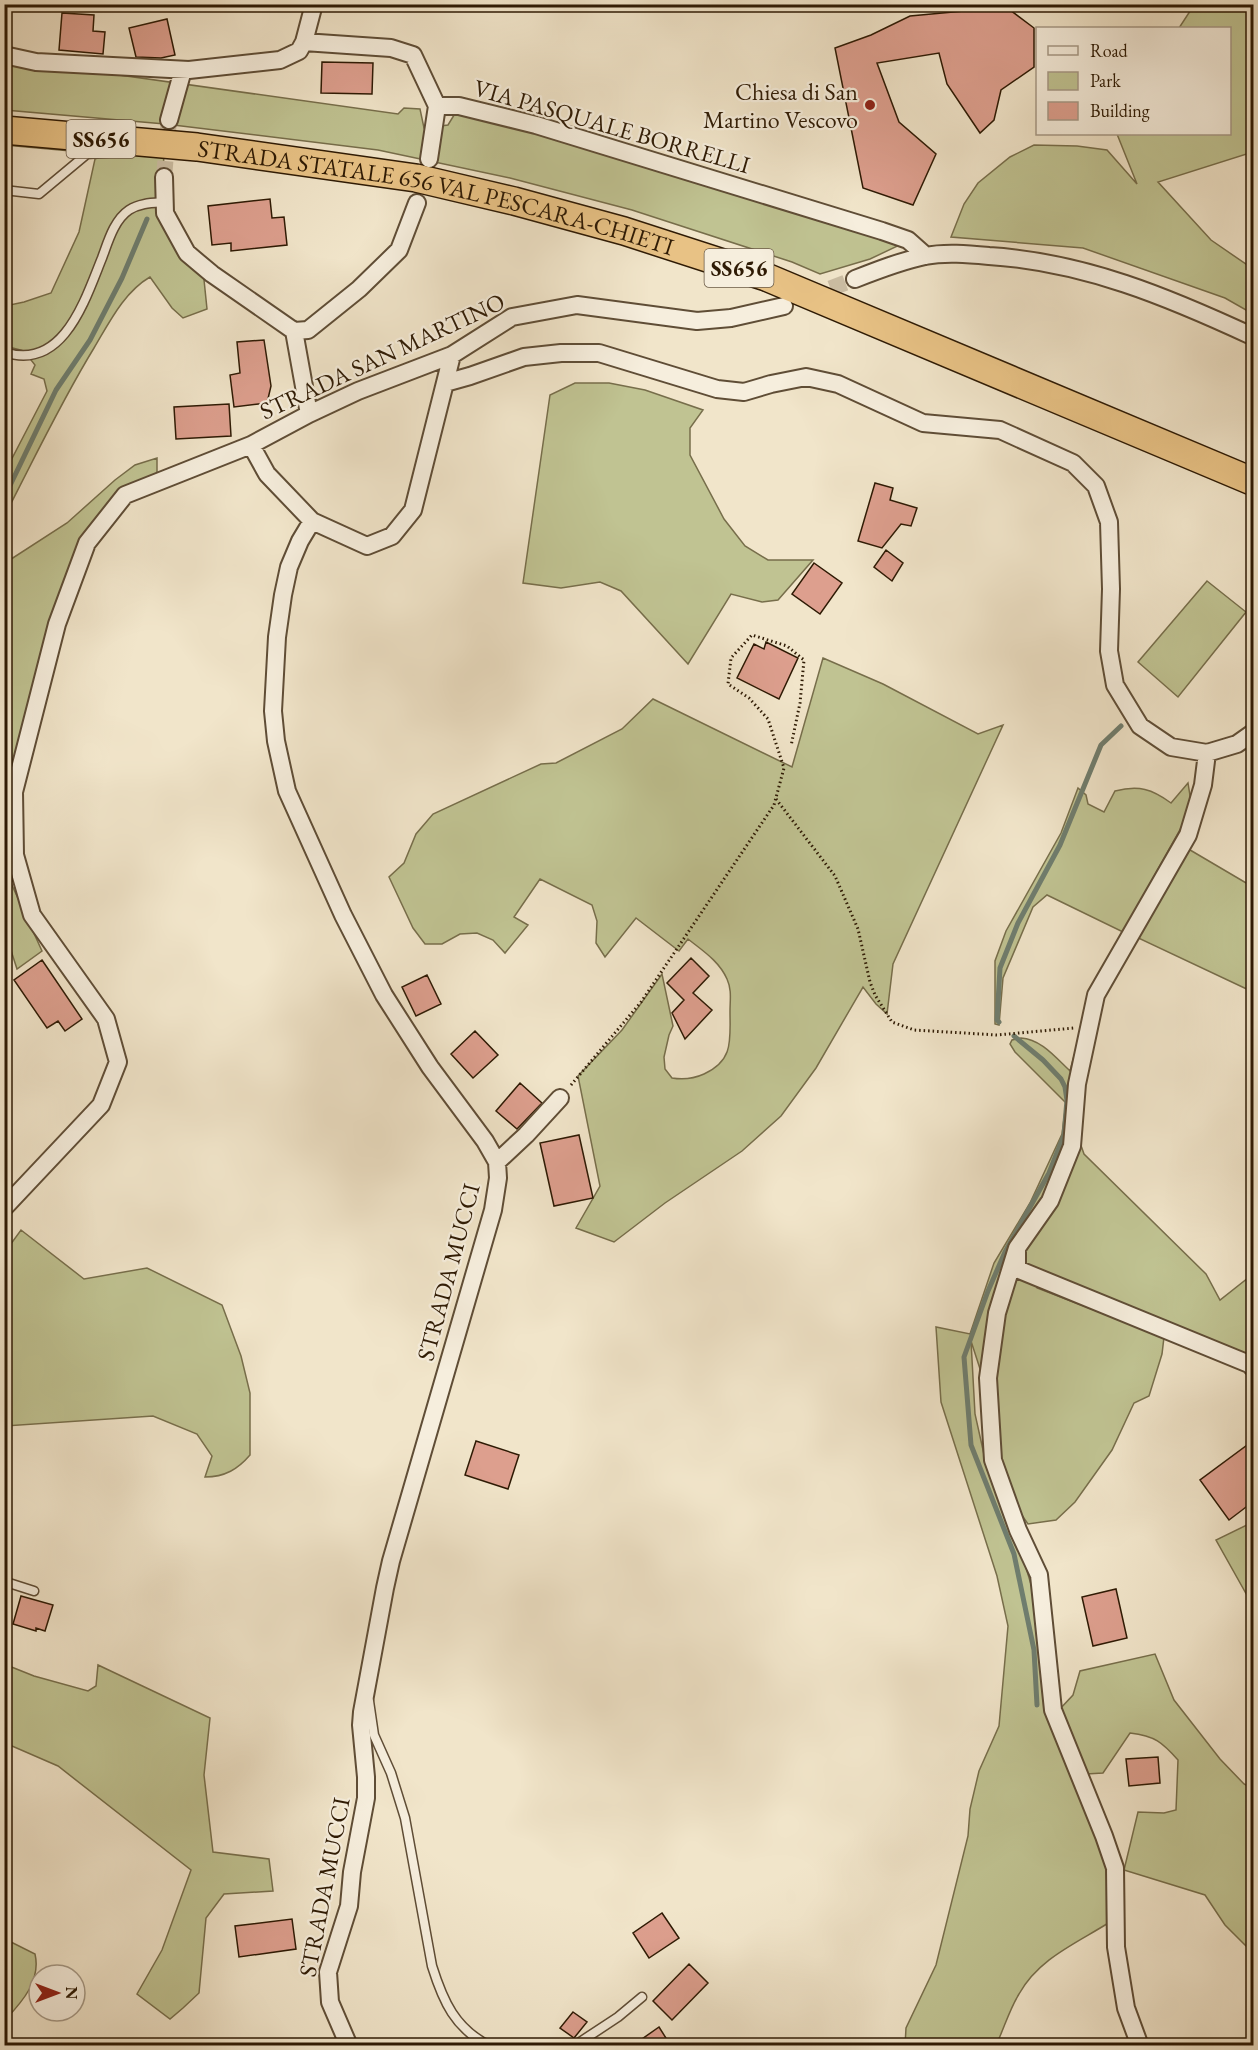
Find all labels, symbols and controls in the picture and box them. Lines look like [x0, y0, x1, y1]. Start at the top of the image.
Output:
legend [1036, 27, 1231, 135]
text: Road [1090, 39, 1129, 62]
text: Park [1090, 69, 1121, 92]
street label: VIA PASQUALE BORRELLI [470, 72, 754, 180]
place label: Chiesa di San Martino Vescovo [703, 76, 858, 135]
marker: Chiesa di San Martino Vescovo [863, 98, 877, 112]
text: Building [1090, 99, 1150, 122]
road number: SS656 [66, 120, 136, 158]
street label: STRADA STATALE 656 VAL PESCARA-CHIETI [196, 132, 678, 262]
road number: SS656 [704, 249, 774, 287]
street label: STRADA SAN MARTINO [255, 286, 509, 426]
street label: STRADA MUCCI [409, 1180, 487, 1364]
street label: STRADA MUCCI [291, 1795, 357, 1979]
north arrow [27, 1963, 87, 2023]
text: N [61, 1987, 82, 2000]

